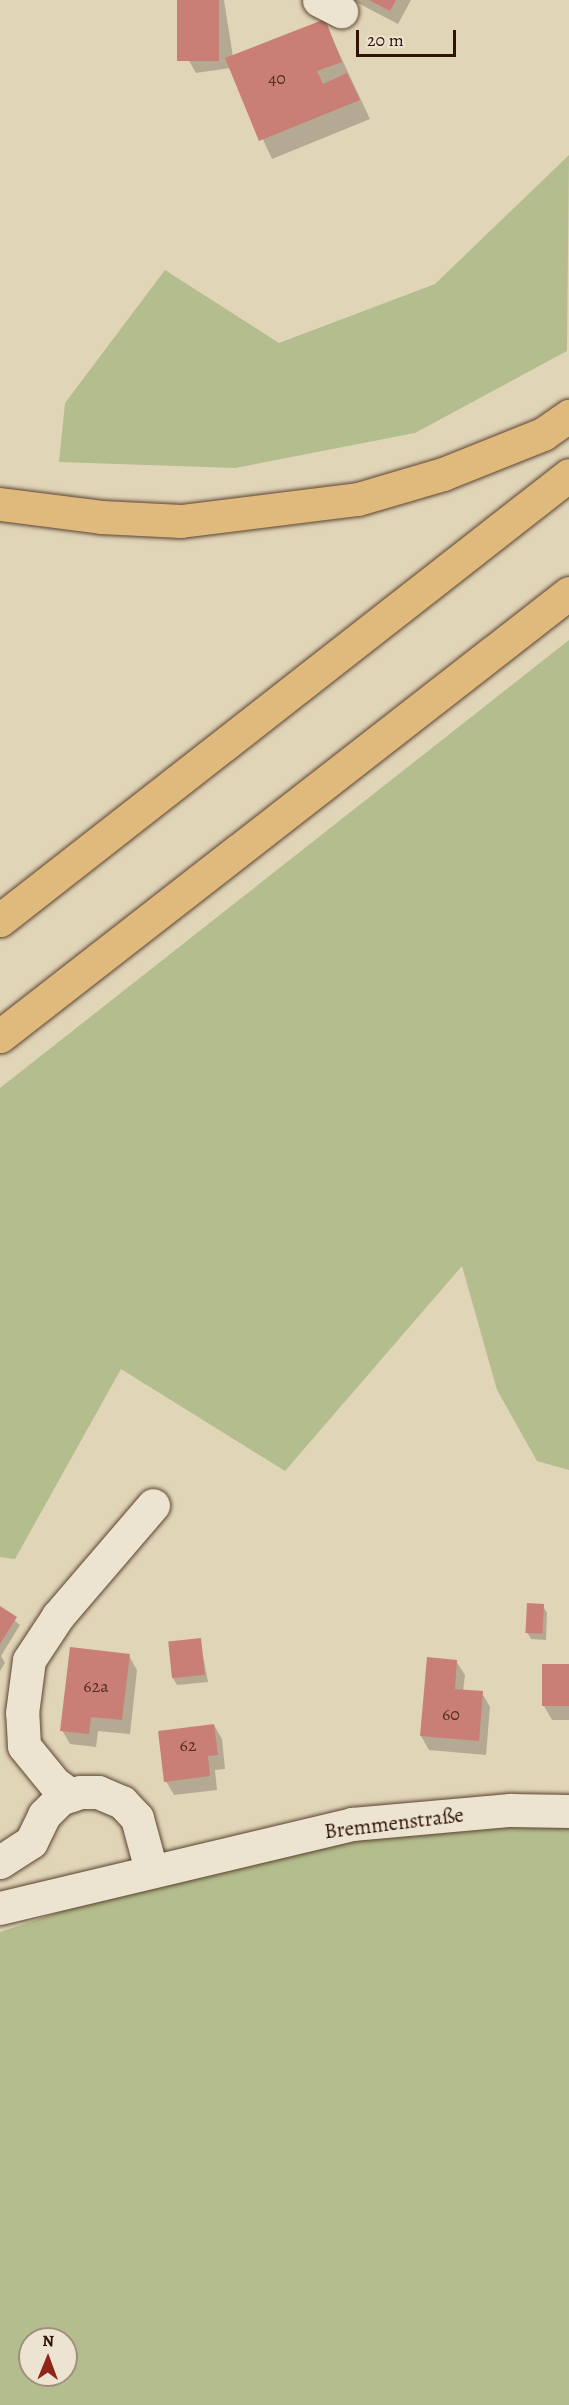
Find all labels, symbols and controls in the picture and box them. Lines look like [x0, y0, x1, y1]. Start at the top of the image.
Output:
scale bar [359, 18, 460, 56]
text: 20 m [367, 28, 404, 52]
house number: 40 [268, 67, 286, 89]
house number: 62a [83, 1675, 109, 1697]
house number: 60 [442, 1703, 460, 1725]
house number: 62 [180, 1734, 196, 1756]
street label: Bremmenstraße [323, 1802, 465, 1844]
north arrow [18, 2327, 78, 2387]
text: N [42, 2330, 54, 2352]

